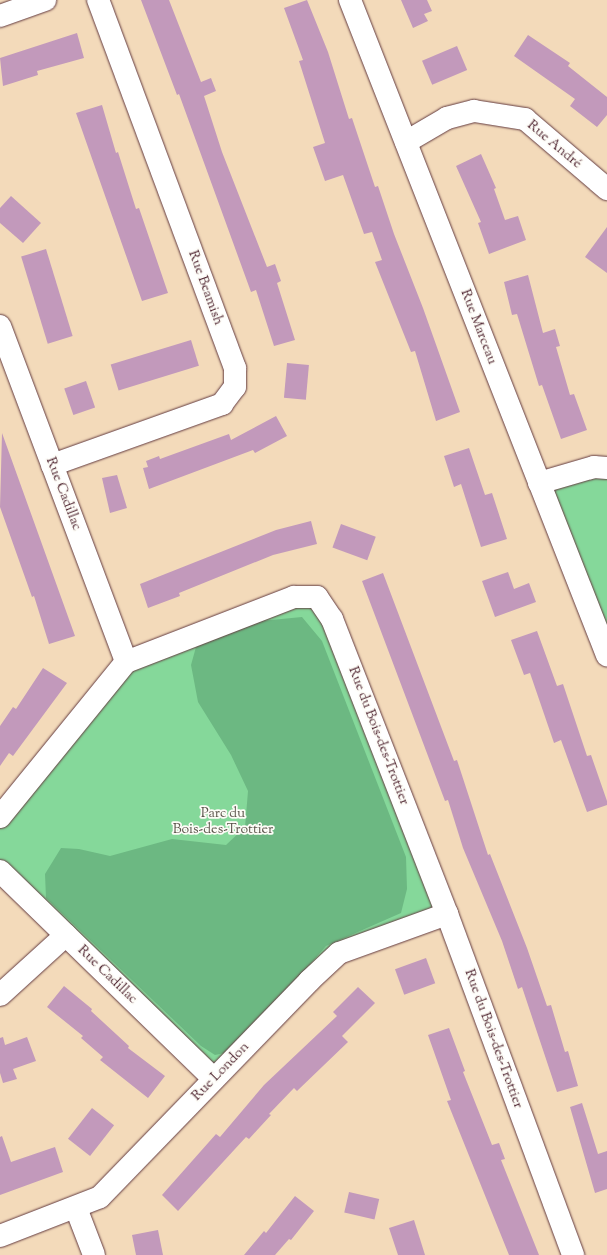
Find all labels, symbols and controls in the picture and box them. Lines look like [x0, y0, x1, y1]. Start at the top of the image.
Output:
street label: Rue André [523, 117, 585, 173]
street label: Rue Beamish [184, 248, 226, 328]
street label: Rue Marceau [456, 287, 500, 367]
street label: Rue Cadillac [41, 455, 85, 533]
street label: Rue du Bois-des-Trottier [344, 664, 412, 808]
park label: Parc du Bois-des-Trottier [173, 806, 273, 838]
street label: Rue Cadillac [74, 942, 140, 1008]
street label: Rue du Bois-des-Trottier [460, 967, 526, 1111]
street label: Rue London [189, 1039, 253, 1105]

